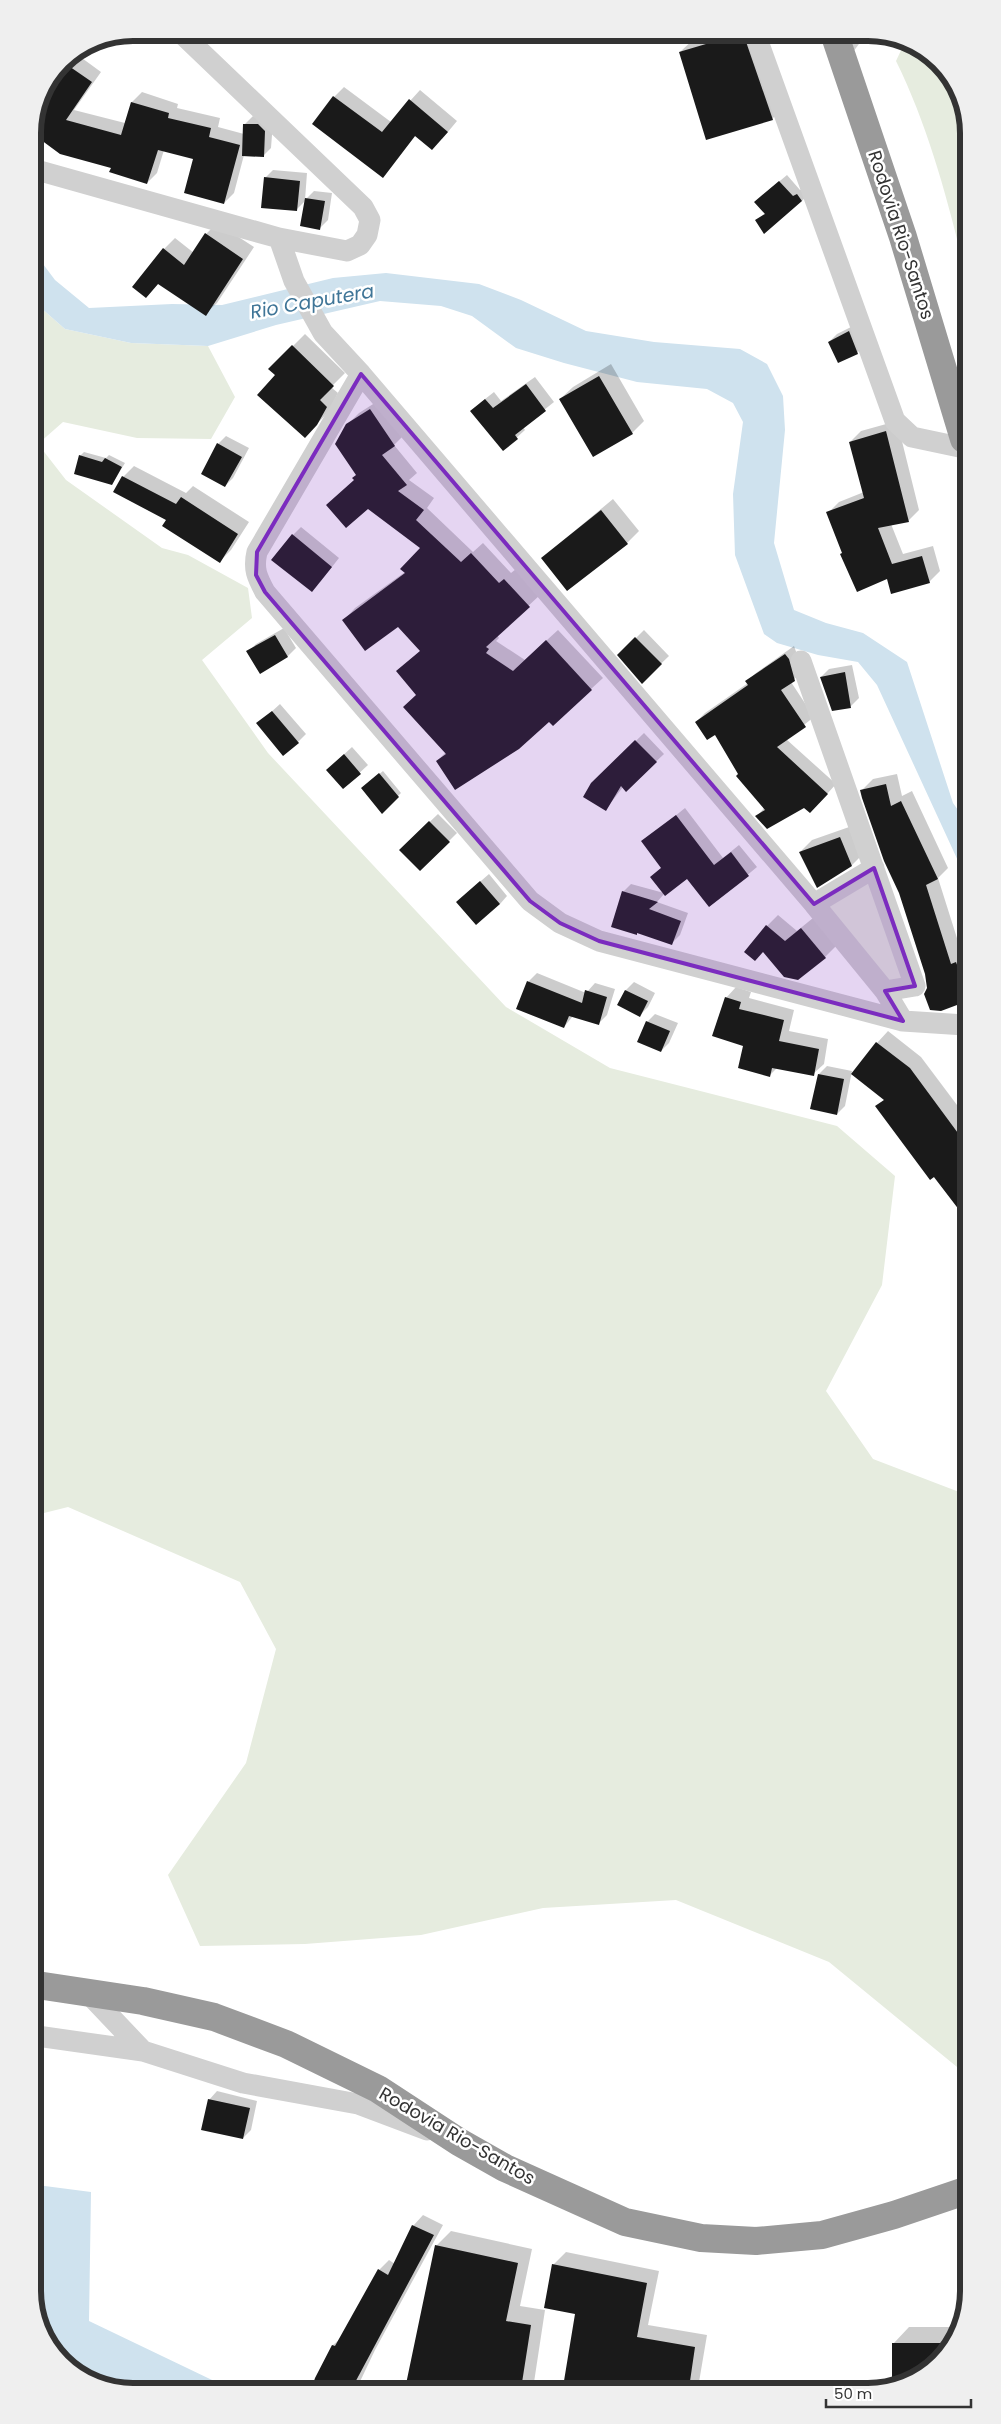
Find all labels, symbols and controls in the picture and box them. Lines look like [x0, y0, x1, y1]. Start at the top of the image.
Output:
street label: Rodovia Rio-Santos [862, 147, 941, 322]
water label: Rio Caputera [248, 277, 376, 326]
street label: Rodovia Rio-Santos [375, 2081, 540, 2190]
scale bar [826, 2376, 971, 2408]
text: 50 m [834, 2383, 872, 2404]

